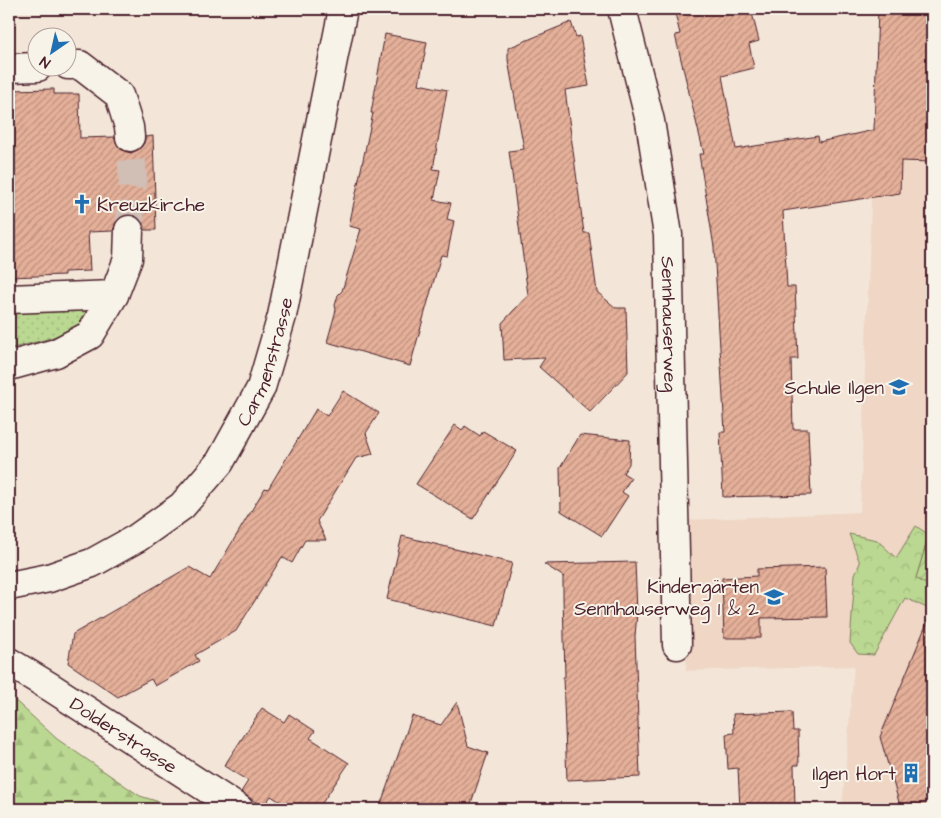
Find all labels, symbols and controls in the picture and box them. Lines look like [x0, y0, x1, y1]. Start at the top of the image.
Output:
north arrow [28, 28, 78, 78]
text: N [36, 51, 55, 73]
place label: Kreuzkirche [97, 192, 205, 219]
church icon: Kreuzkirche [71, 193, 93, 215]
street label: Sennhauserweg [653, 256, 683, 393]
street label: Carmenstrasse [231, 295, 300, 431]
place label: Schule Ilgen [784, 375, 884, 403]
school or university icon: Schule Ilgen [888, 376, 910, 398]
place label: Kindergärten Sennhauserweg 1 & 2 [574, 574, 759, 624]
school or university icon: Kindergärten Sennhauserweg 1 & 2 [763, 586, 785, 608]
street label: Dolderstrasse [64, 691, 182, 781]
place label: Ilgen Hort [813, 761, 896, 789]
building icon: Ilgen Hort [900, 762, 922, 784]

